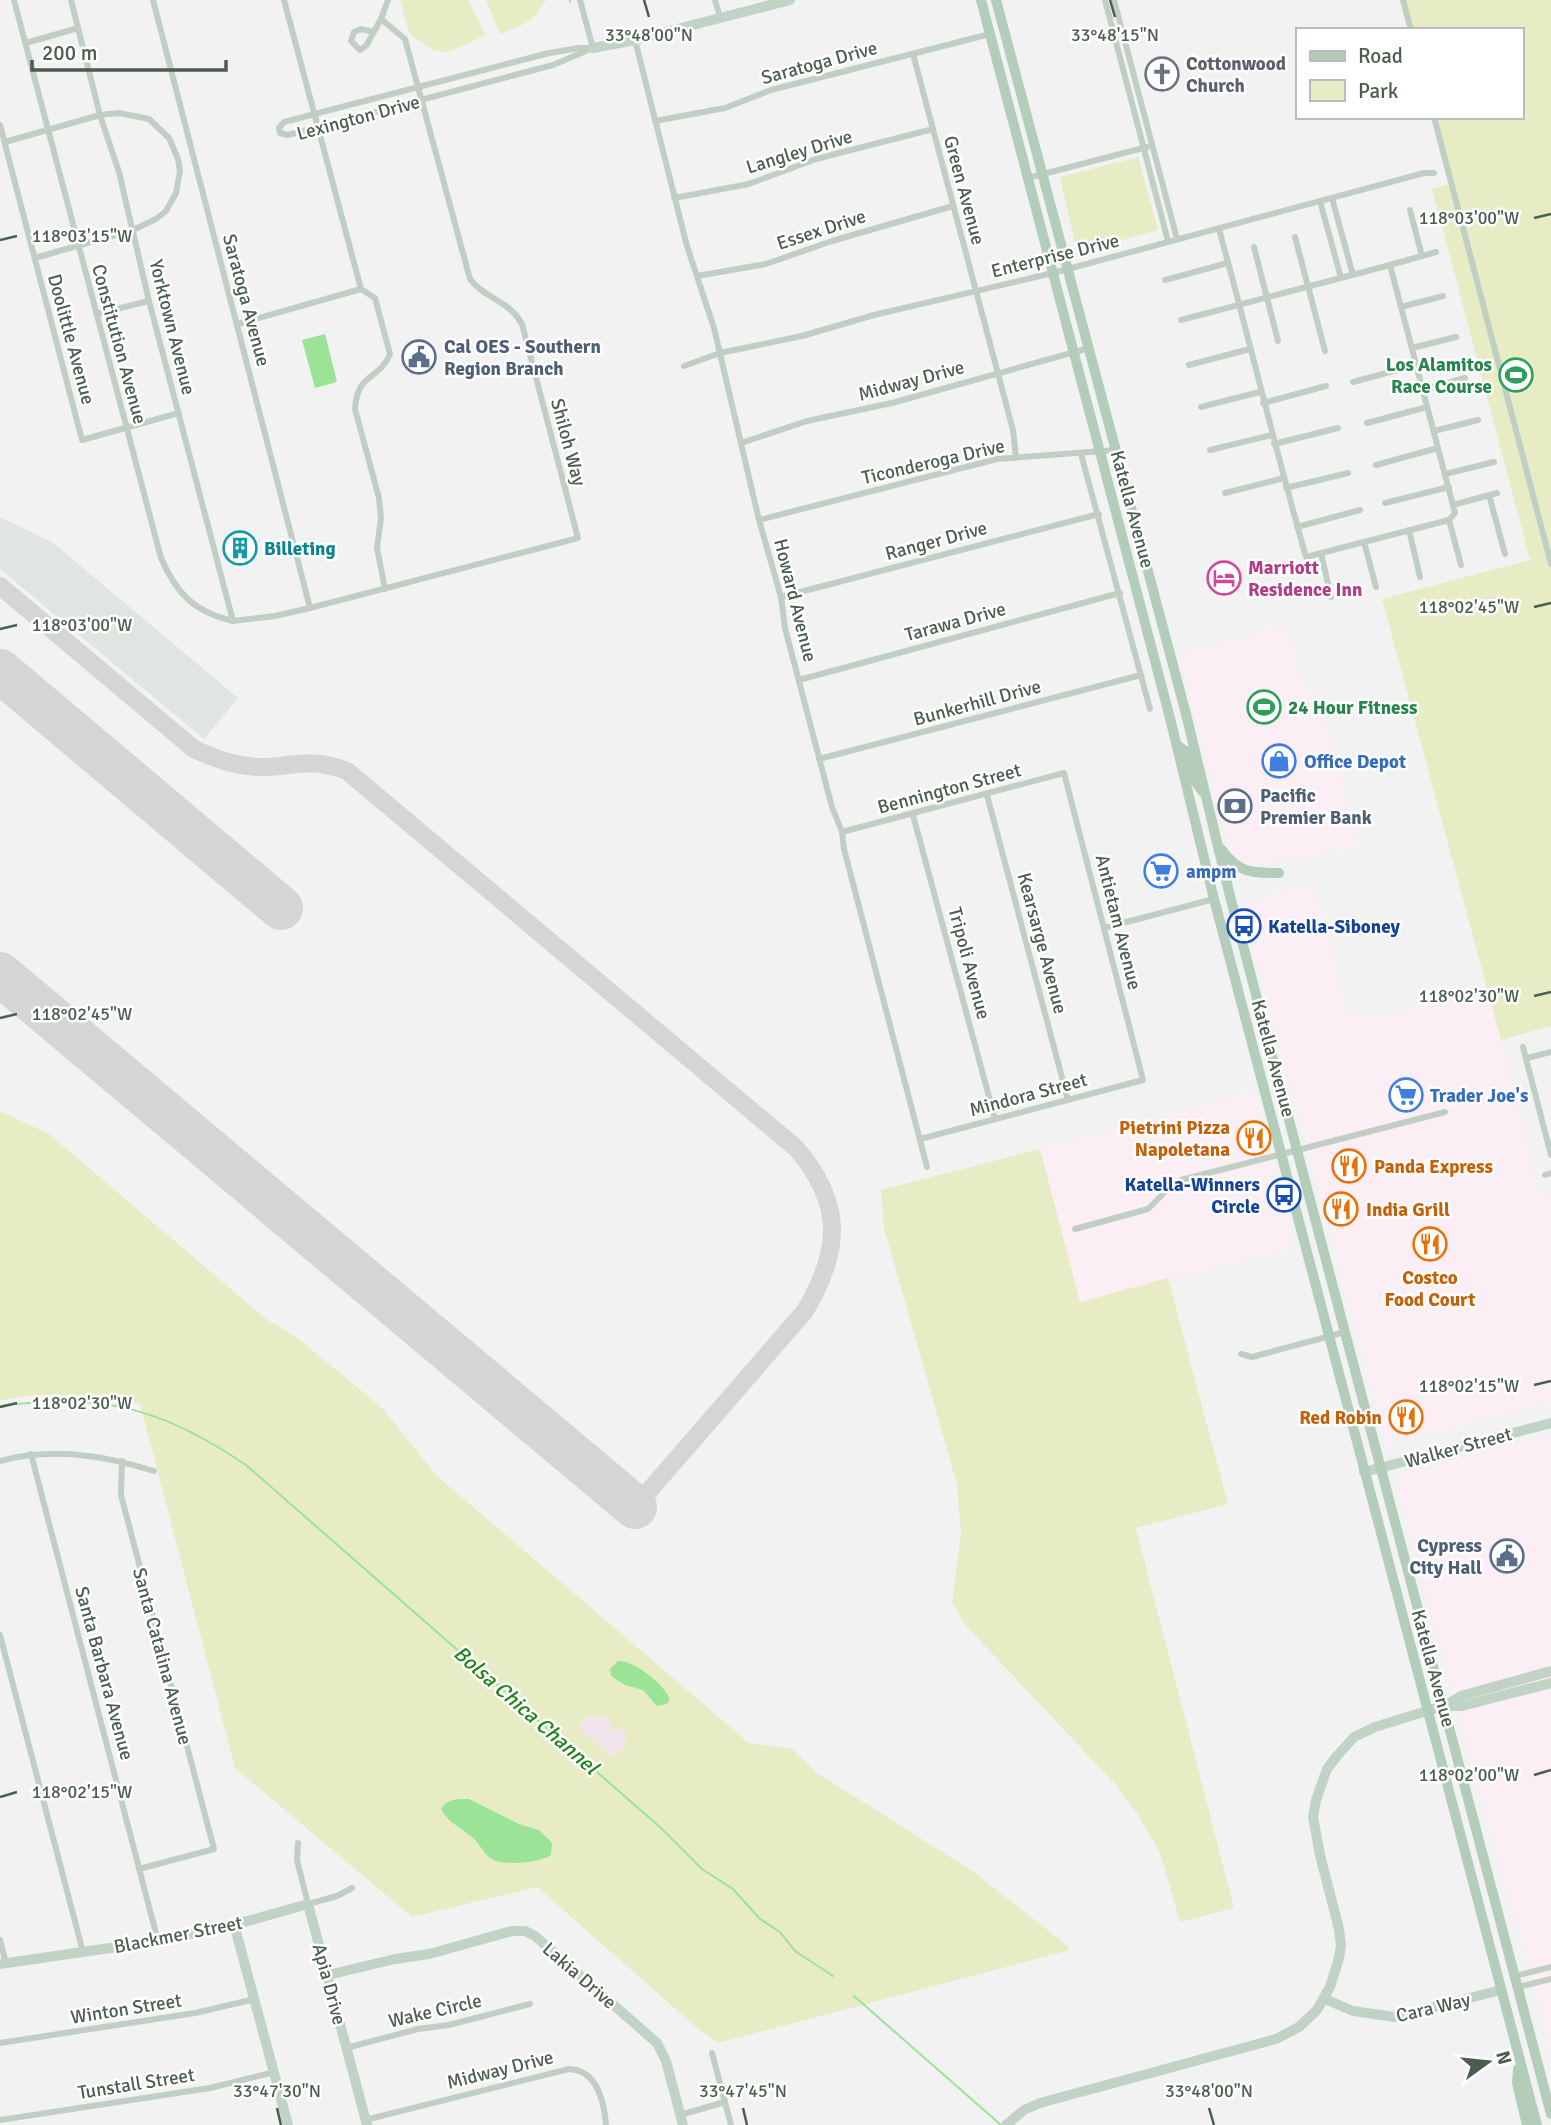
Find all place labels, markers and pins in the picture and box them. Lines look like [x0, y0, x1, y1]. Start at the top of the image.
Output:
place label: Cottonwood Church [1186, 52, 1286, 98]
church icon: Cottonwood Church [1143, 55, 1181, 93]
place label: Cal OES - Southern Region Branch [444, 335, 601, 381]
public building icon: Cal OES - Southern Region Branch [400, 338, 438, 376]
place label: Los Alamitos Race Course [1386, 353, 1492, 399]
sports icon: Los Alamitos Race Course [1497, 356, 1535, 394]
building icon: Billeting [221, 529, 259, 567]
place label: Billeting [264, 537, 336, 561]
place label: Marriott Residence Inn [1248, 556, 1362, 602]
hotel icon: Marriott Residence Inn [1205, 559, 1243, 597]
sports icon: 24 Hour Fitness [1245, 688, 1283, 726]
place label: 24 Hour Fitness [1288, 696, 1417, 720]
shop icon: Office Depot [1260, 742, 1298, 780]
place label: Office Depot [1304, 750, 1406, 774]
place label: Pacific Premier Bank [1260, 784, 1372, 830]
bank icon: Pacific Premier Bank [1216, 787, 1254, 825]
supermarket icon: ampm [1142, 852, 1180, 890]
place label: ampm [1186, 860, 1237, 884]
bus stop icon: Katella-Siboney [1225, 907, 1263, 945]
place label: Katella-Siboney [1268, 915, 1400, 939]
supermarket icon: Trader Joe's [1387, 1076, 1425, 1114]
place label: Trader Joe's [1430, 1084, 1528, 1108]
place label: Pietrini Pizza Napoletana [1119, 1116, 1230, 1162]
restaurant icon: Pietrini Pizza Napoletana [1235, 1119, 1273, 1157]
restaurant icon: Panda Express [1330, 1147, 1368, 1185]
place label: Panda Express [1374, 1155, 1493, 1179]
place label: Katella-Winners Circle [1125, 1173, 1260, 1219]
bus stop icon: Katella-Winners Circle [1265, 1176, 1303, 1214]
restaurant icon: India Grill [1322, 1190, 1360, 1228]
place label: India Grill [1366, 1198, 1450, 1222]
restaurant icon: Costco Food Court [1411, 1225, 1449, 1263]
place label: Costco Food Court [1385, 1266, 1475, 1312]
restaurant icon: Red Robin [1387, 1398, 1425, 1436]
place label: Red Robin [1299, 1406, 1382, 1430]
place label: Cypress City Hall [1409, 1534, 1482, 1580]
public building icon: Cypress City Hall [1488, 1537, 1526, 1575]

